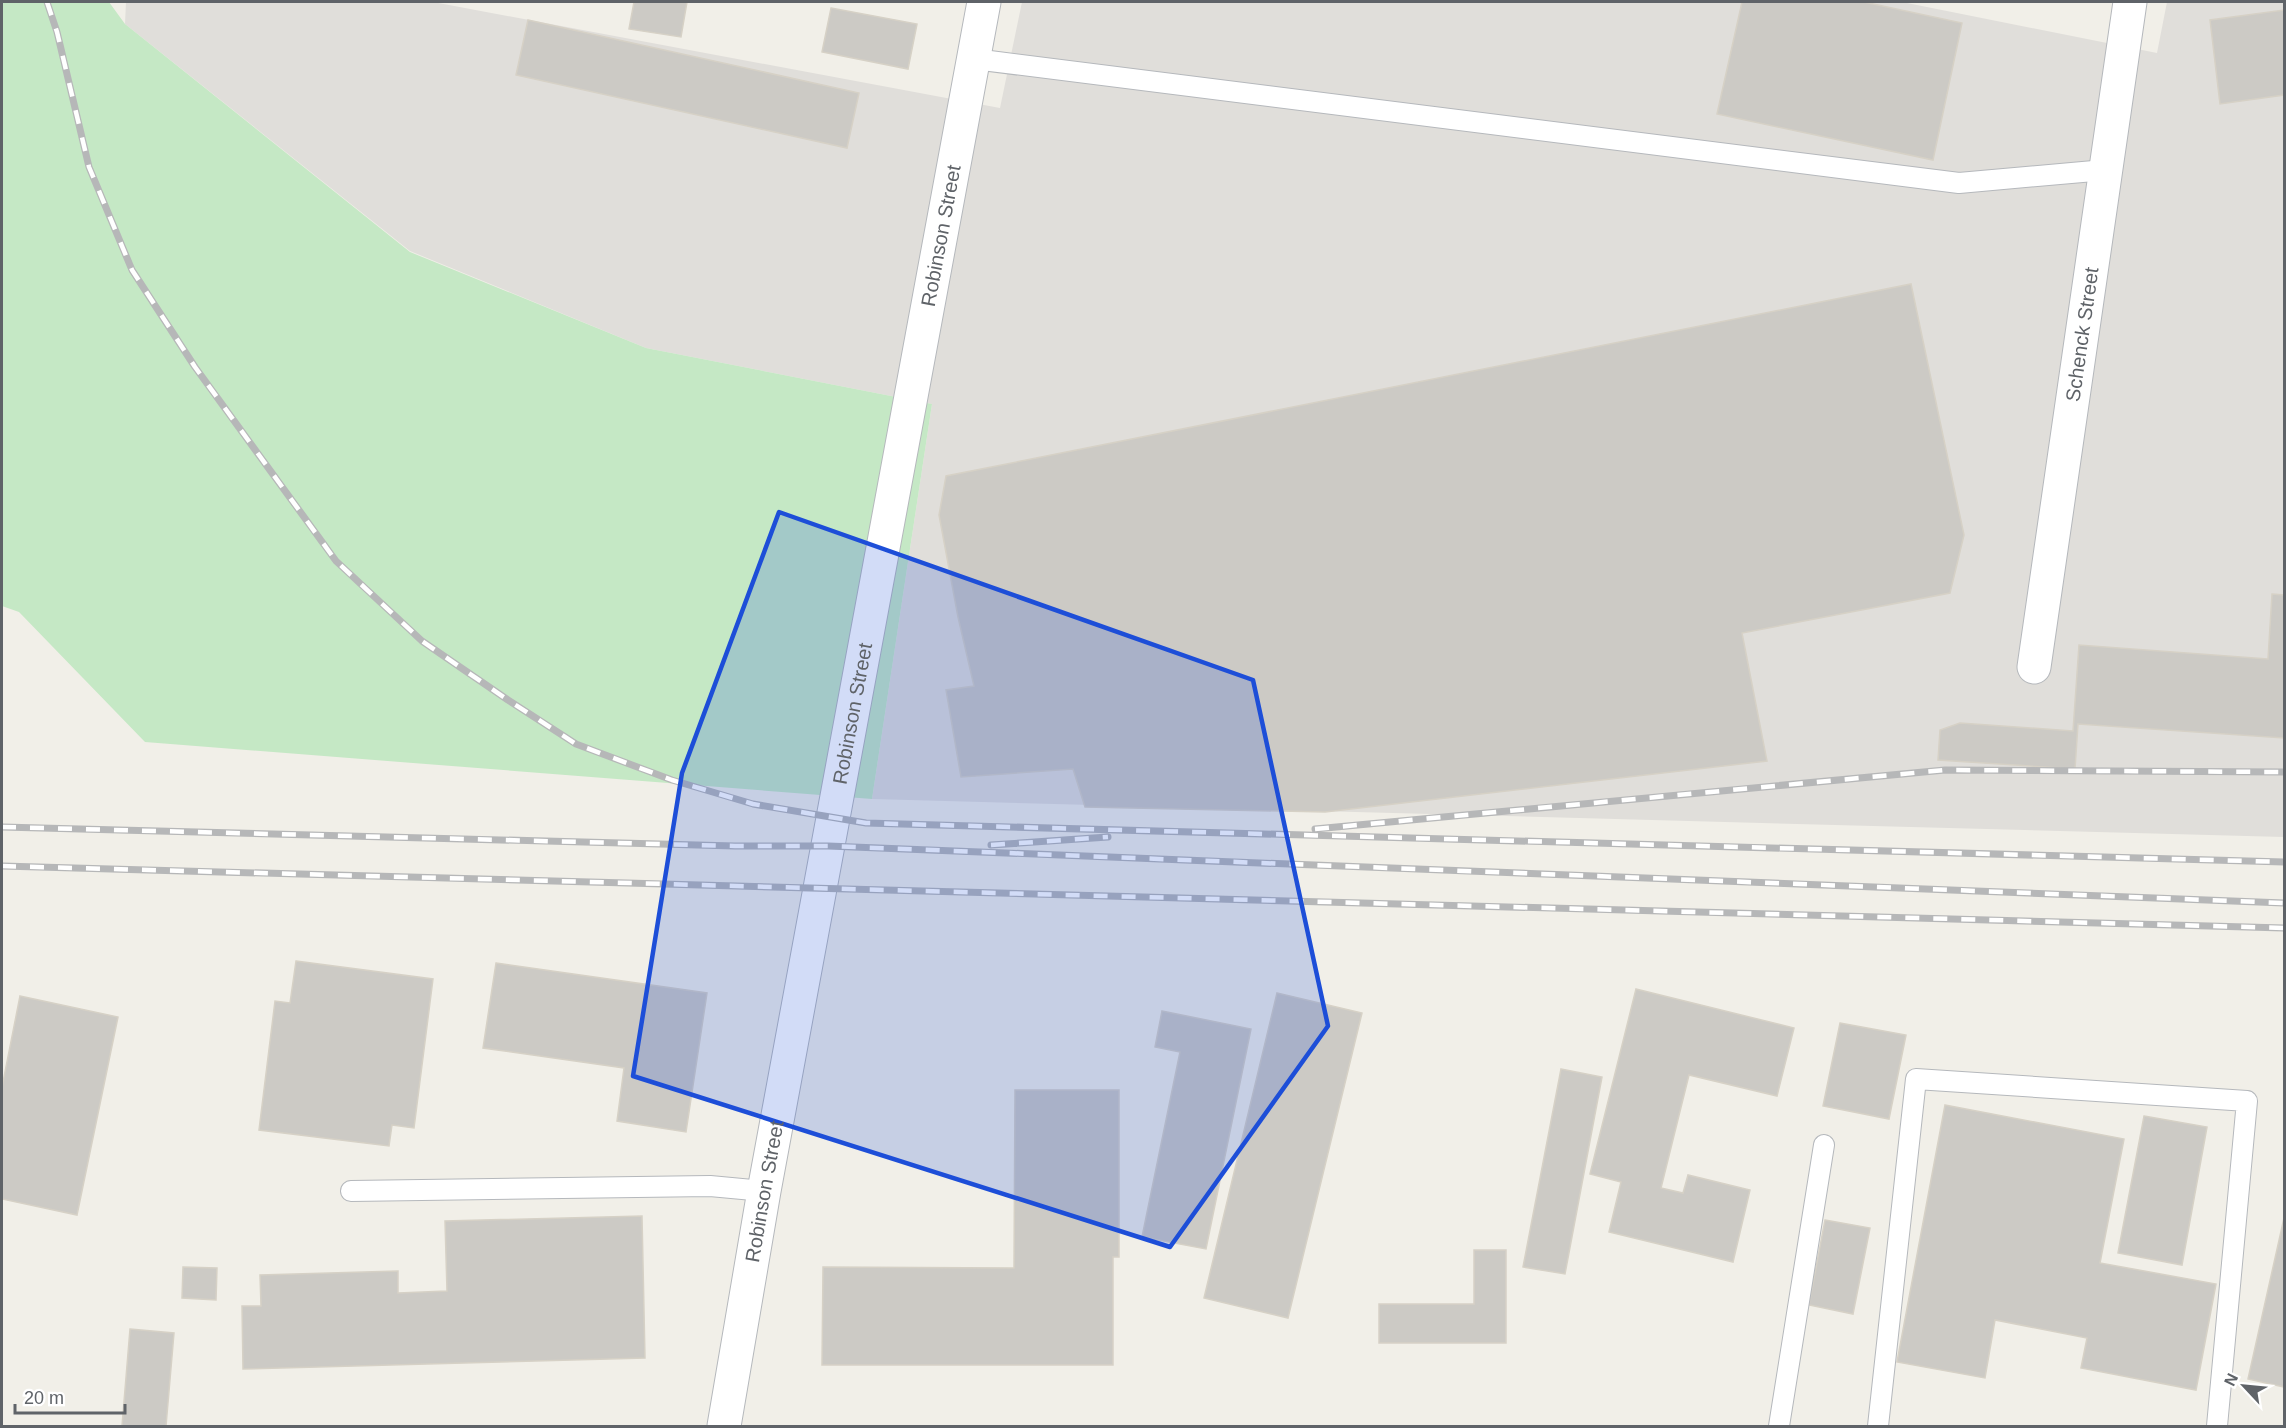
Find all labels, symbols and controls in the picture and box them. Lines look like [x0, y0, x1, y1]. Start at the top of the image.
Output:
street label: Robinson Street [917, 163, 965, 308]
street label: Schenck Street [2061, 265, 2103, 403]
street label: Robinson Street [828, 641, 876, 786]
street label: Robinson Street [741, 1118, 788, 1264]
north arrow [2214, 1356, 2274, 1416]
text: N [2221, 1371, 2241, 1389]
scale bar [15, 1377, 124, 1415]
text: 20 m [24, 1388, 64, 1408]

